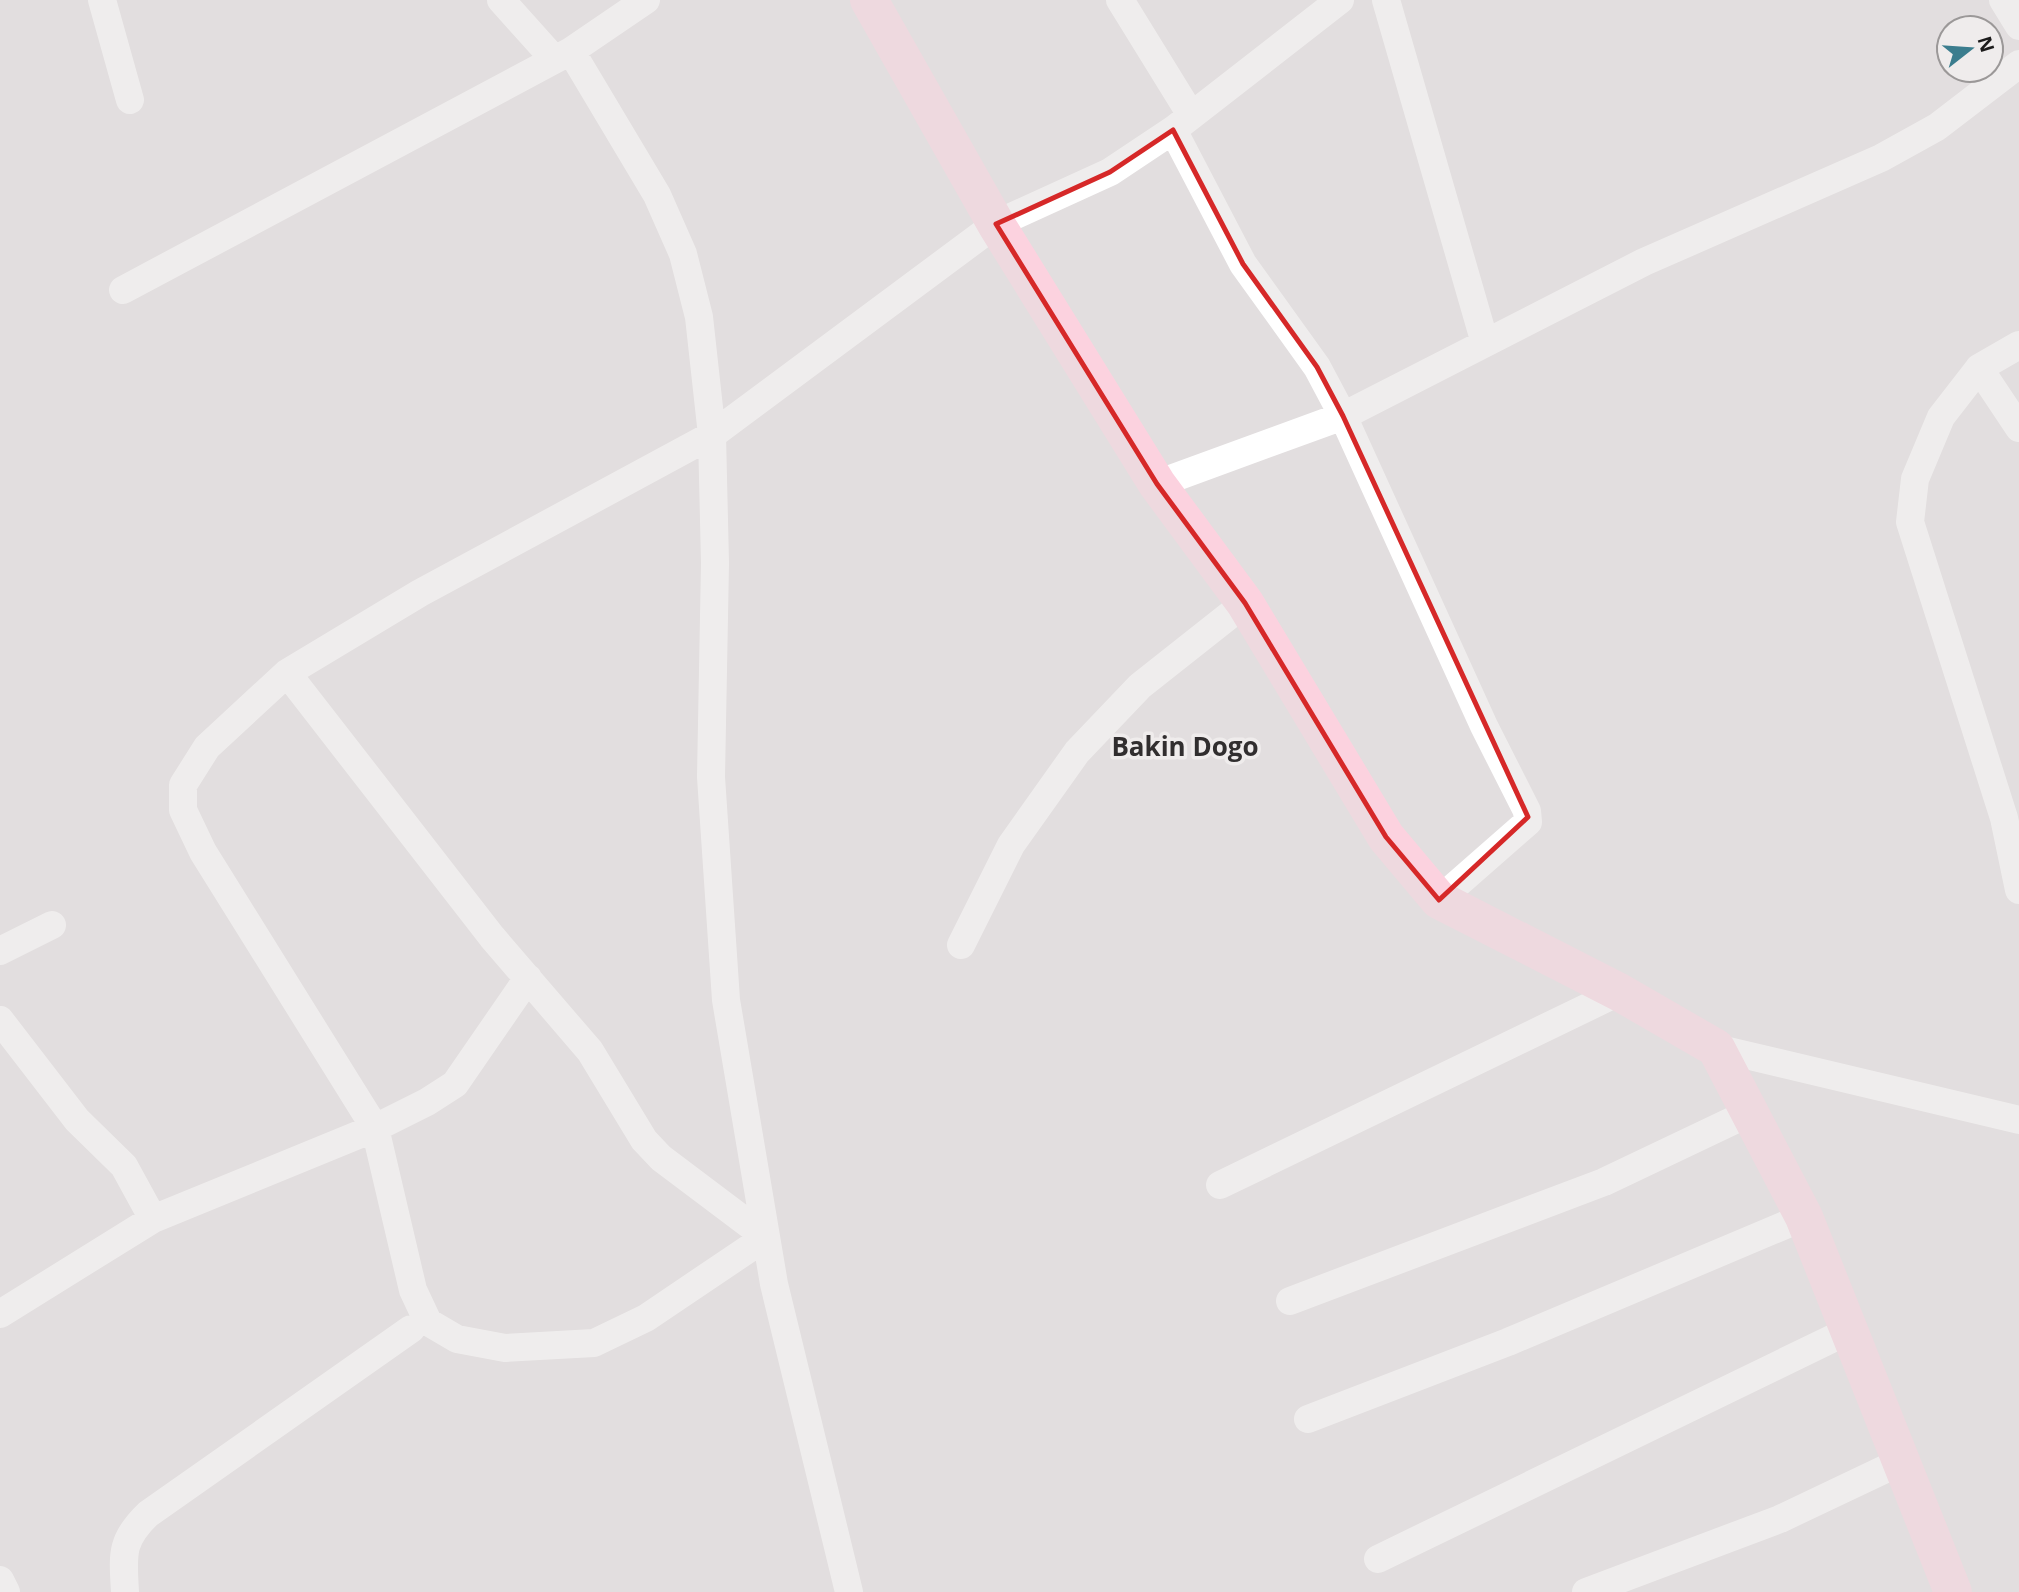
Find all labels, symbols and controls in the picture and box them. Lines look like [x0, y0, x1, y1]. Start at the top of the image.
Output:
north arrow [1935, 14, 2005, 84]
text: N [1972, 33, 2001, 55]
district label: Bakin Dogo [1111, 728, 1259, 764]

